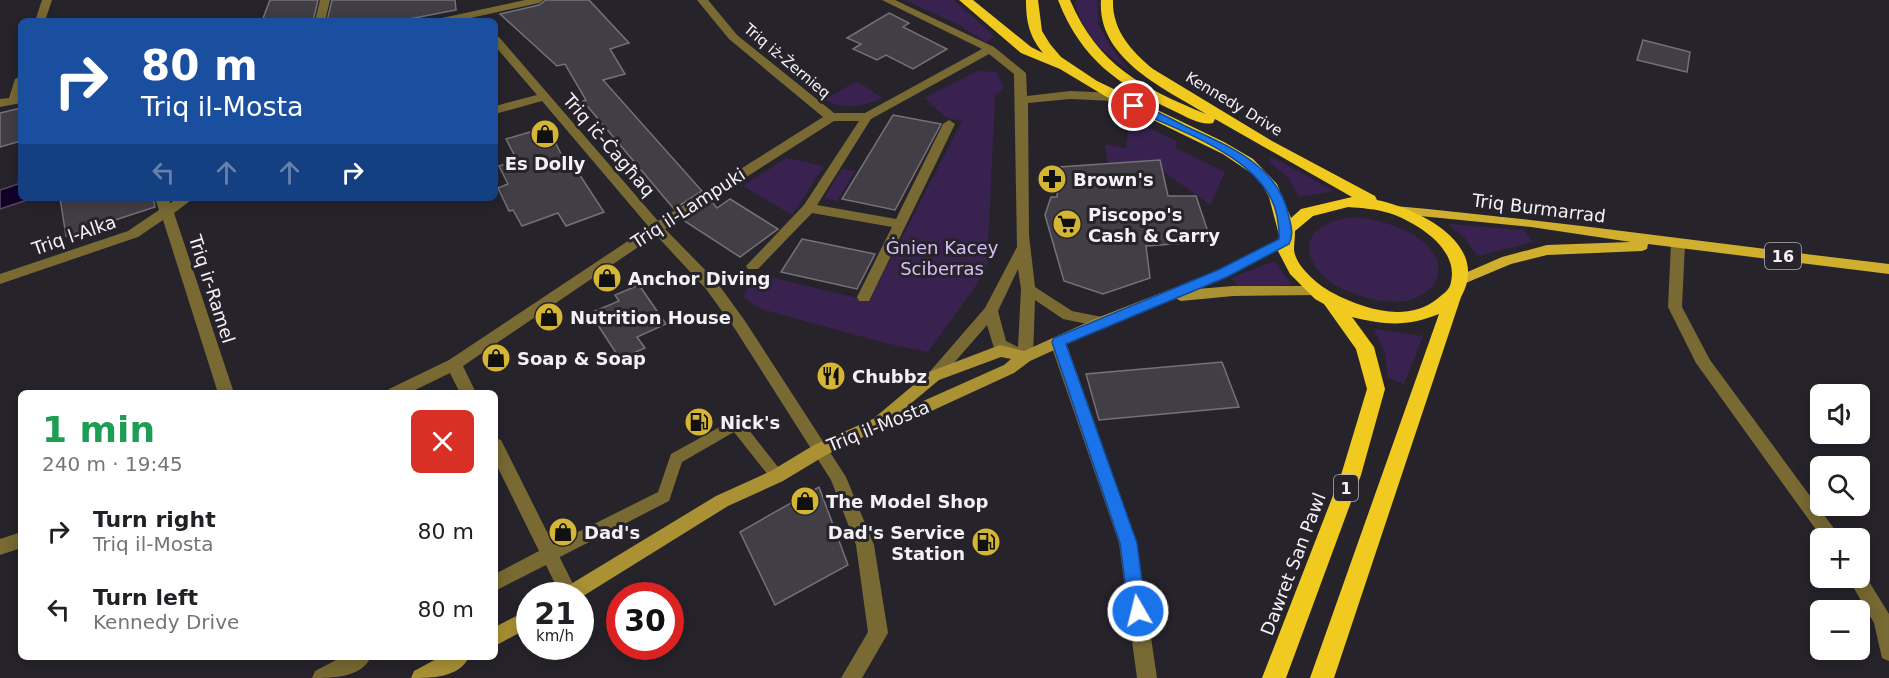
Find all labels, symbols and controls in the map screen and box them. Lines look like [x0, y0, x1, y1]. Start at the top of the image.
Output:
street label: Triq iż-Żernieq [740, 18, 834, 102]
text: 80 m [141, 41, 258, 90]
icon: right [42, 42, 120, 120]
street label: Kennedy Drive [1182, 68, 1286, 140]
pin [1108, 80, 1159, 131]
street label: Triq iċ-Ċagħaq [558, 89, 659, 201]
icon: arrive [1117, 89, 1150, 122]
text: Triq il-Mosta [141, 91, 304, 122]
shop icon: Es Dolly [529, 118, 561, 150]
place label: Es Dolly [505, 153, 586, 174]
icon: left [147, 156, 180, 189]
icon: ahead [210, 156, 243, 189]
icon: ahead [273, 156, 306, 189]
icon: right [336, 156, 369, 189]
street label: Triq il-Lampuki [626, 163, 749, 253]
pharmacy icon: Brown's [1036, 163, 1068, 195]
place label: Brown's [1073, 169, 1154, 190]
street label: Triq Burmarrad [1470, 189, 1607, 227]
place label: Piscopo's Cash & Carry [1088, 204, 1220, 246]
supermarket icon: Piscopo's Cash & Carry [1051, 208, 1083, 240]
street label: Triq l-Alka [28, 211, 119, 259]
street label: Triq ir-Ramel [184, 231, 239, 346]
park label: Ġnien Kacey Sciberras [886, 237, 999, 279]
road number: 16 [1765, 243, 1801, 269]
shop icon: Anchor Diving [591, 262, 623, 294]
place label: Anchor Diving [628, 268, 770, 289]
shop icon: Nutrition House [533, 301, 565, 333]
place label: Nutrition House [570, 307, 731, 328]
shop icon: Soap & Soap [480, 342, 512, 374]
place label: Soap & Soap [517, 348, 646, 369]
restaurant icon: Chubbz [815, 360, 847, 392]
place label: Chubbz [852, 366, 927, 387]
map controls [1810, 384, 1870, 660]
button: sound [1810, 384, 1870, 444]
street label: Triq il-Mosta [823, 396, 932, 456]
fuel station icon: Nick's [683, 406, 715, 438]
text: 1 min [42, 409, 155, 450]
button: close [411, 410, 474, 473]
place label: Nick's [720, 412, 780, 433]
text: 240 m · 19:45 [42, 452, 183, 476]
button: search [1810, 456, 1870, 516]
road number: 1 [1334, 475, 1358, 501]
shop icon: The Model Shop [789, 485, 821, 517]
street label: Dawret San Pawl [1256, 490, 1330, 638]
place label: The Model Shop [826, 491, 989, 512]
text: Turn right [93, 507, 216, 532]
icon: right [42, 515, 75, 548]
shop icon: Dad's [547, 516, 579, 548]
text: 80 m [418, 519, 474, 544]
place label: Dad's [584, 522, 640, 543]
place label: Dad's Service Station [828, 522, 965, 564]
fuel station icon: Dad's Service Station [970, 526, 1002, 558]
button: + [1810, 528, 1870, 588]
text: Triq il-Mosta [93, 532, 213, 556]
position arrow [1106, 579, 1170, 643]
speed limit sign: 30 [606, 582, 684, 660]
text: Turn left [93, 585, 198, 610]
icon: left [42, 593, 75, 626]
text: 21 [534, 596, 576, 631]
text: 80 m [418, 597, 474, 622]
button: − [1810, 600, 1870, 660]
text: Kennedy Drive [93, 610, 239, 634]
text: km/h [536, 627, 574, 645]

